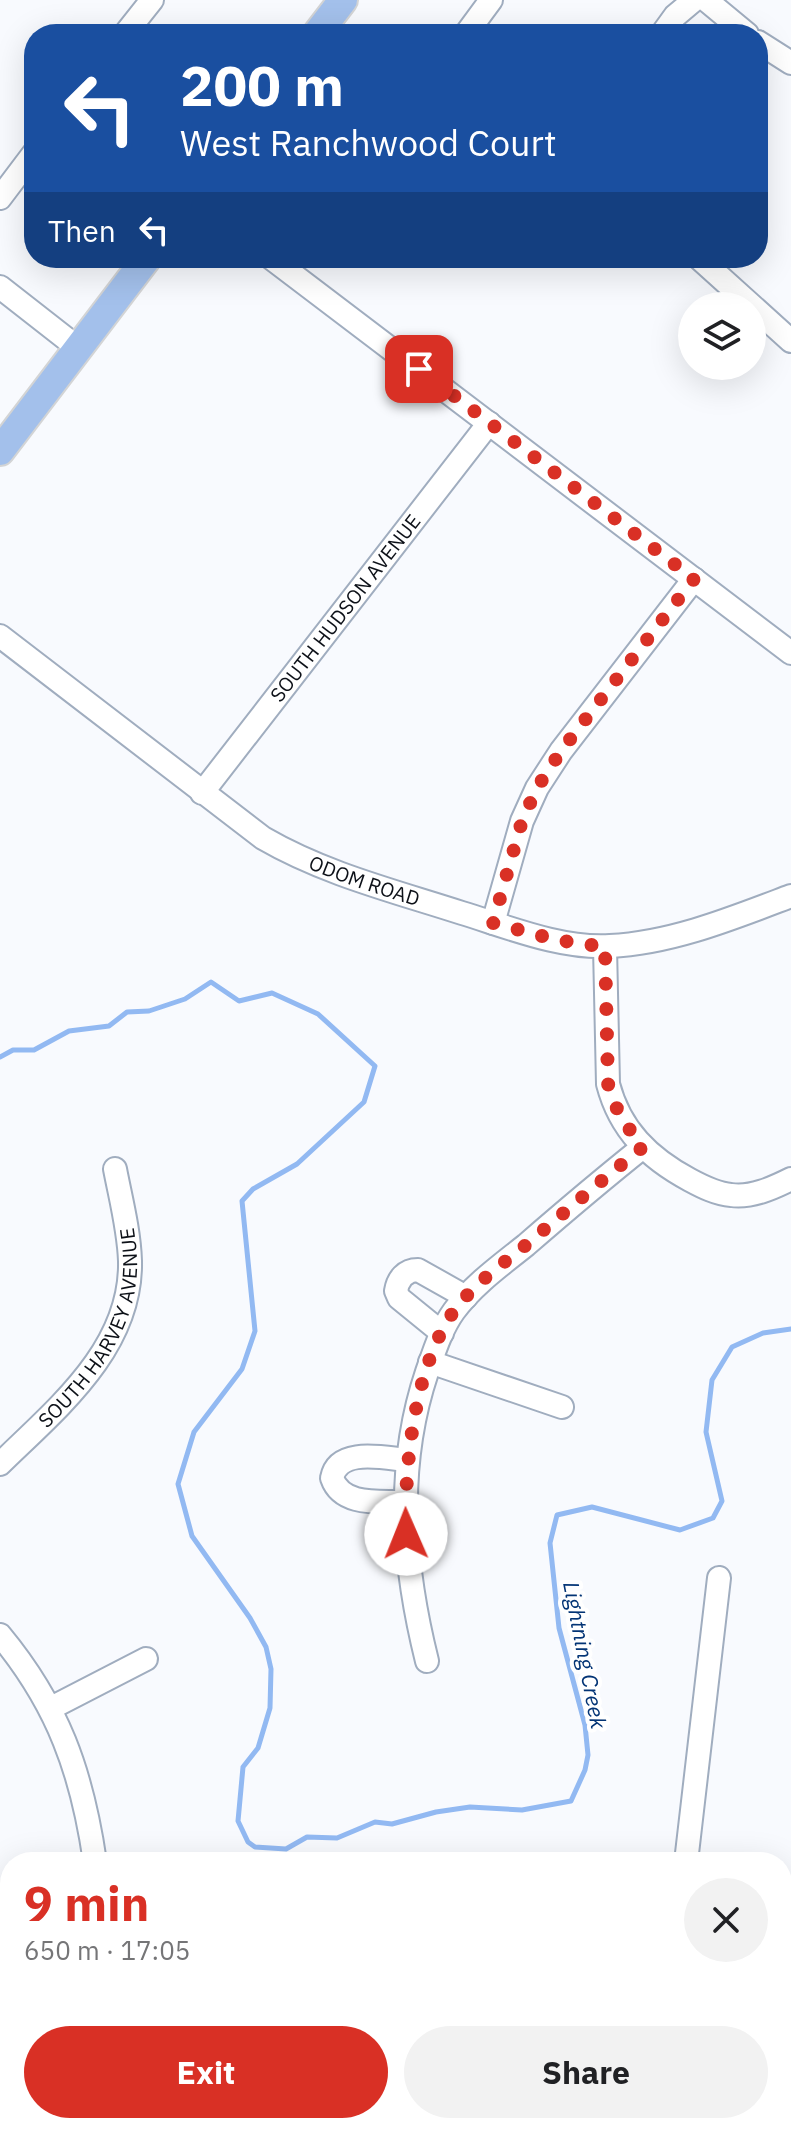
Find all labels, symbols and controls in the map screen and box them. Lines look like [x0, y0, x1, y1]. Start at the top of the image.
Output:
text: 200 m [180, 49, 344, 121]
icon: left [48, 56, 152, 160]
text: West Ranchwood Court [180, 119, 557, 166]
icon: left [132, 208, 176, 252]
text: Then [48, 211, 116, 250]
map controls [678, 292, 766, 380]
button: layers [678, 292, 766, 380]
pin [385, 335, 453, 403]
icon: arrive [397, 347, 441, 391]
street label: SOUTH HUDSON AVENUE [264, 508, 426, 707]
street label: ODOM ROAD [305, 849, 423, 912]
street label: SOUTH HARVEY AVENUE [32, 1226, 143, 1433]
position arrow [364, 1492, 448, 1576]
water label: Lightning Creek [557, 1579, 614, 1732]
text: 9 min [24, 1872, 149, 1934]
button: close [684, 1878, 768, 1962]
text: 650 m · 17:05 [24, 1933, 190, 1967]
button: Exit [24, 2026, 388, 2118]
button: Share [404, 2026, 768, 2118]

